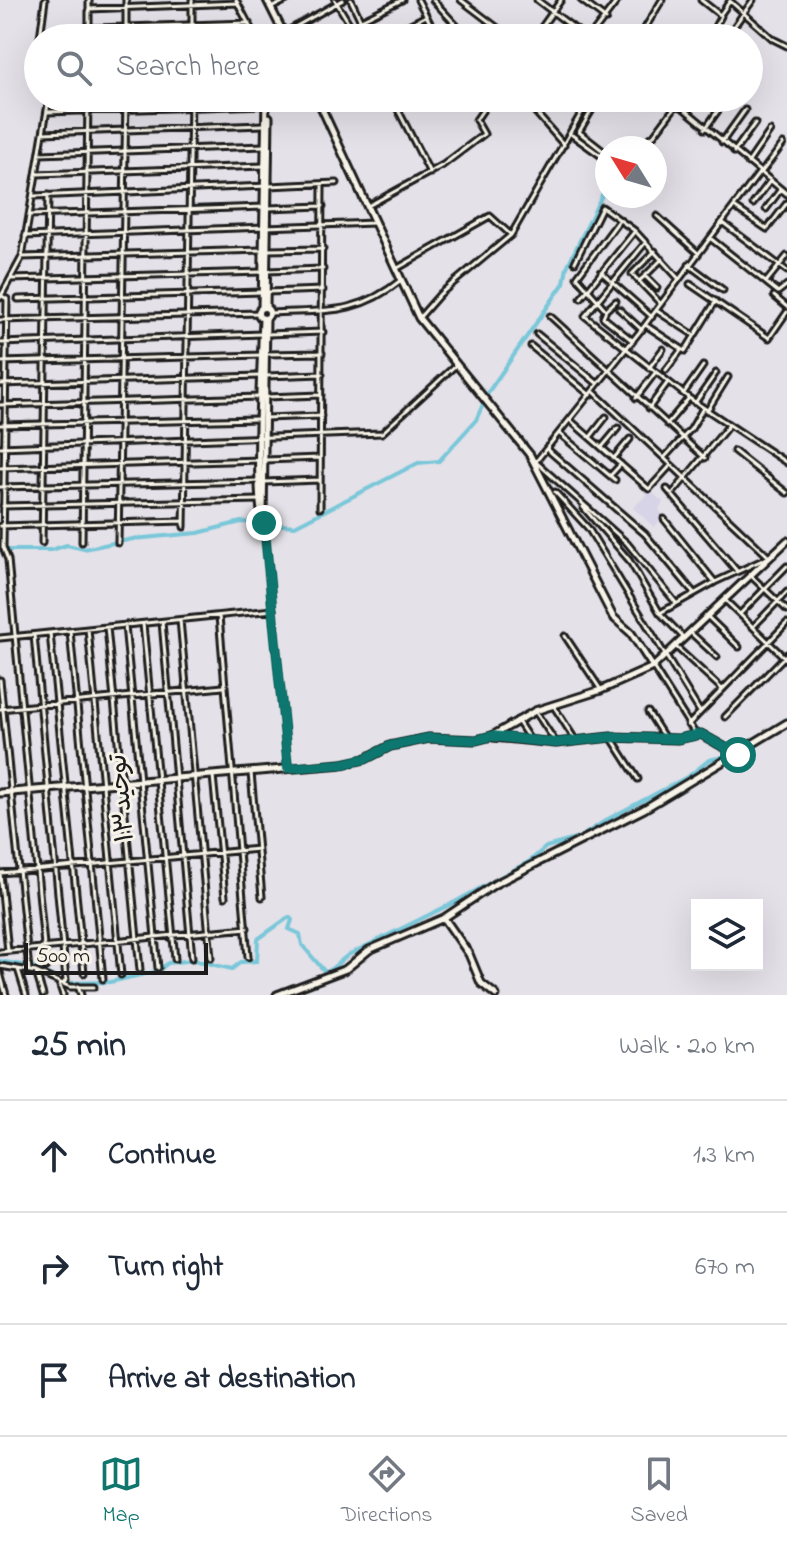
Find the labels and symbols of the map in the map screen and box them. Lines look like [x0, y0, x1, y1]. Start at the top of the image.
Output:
north arrow [595, 136, 667, 208]
route end [246, 505, 282, 541]
route start [720, 737, 756, 773]
street label: توحید۱۳ [100, 752, 146, 844]
scale bar [24, 939, 208, 975]

